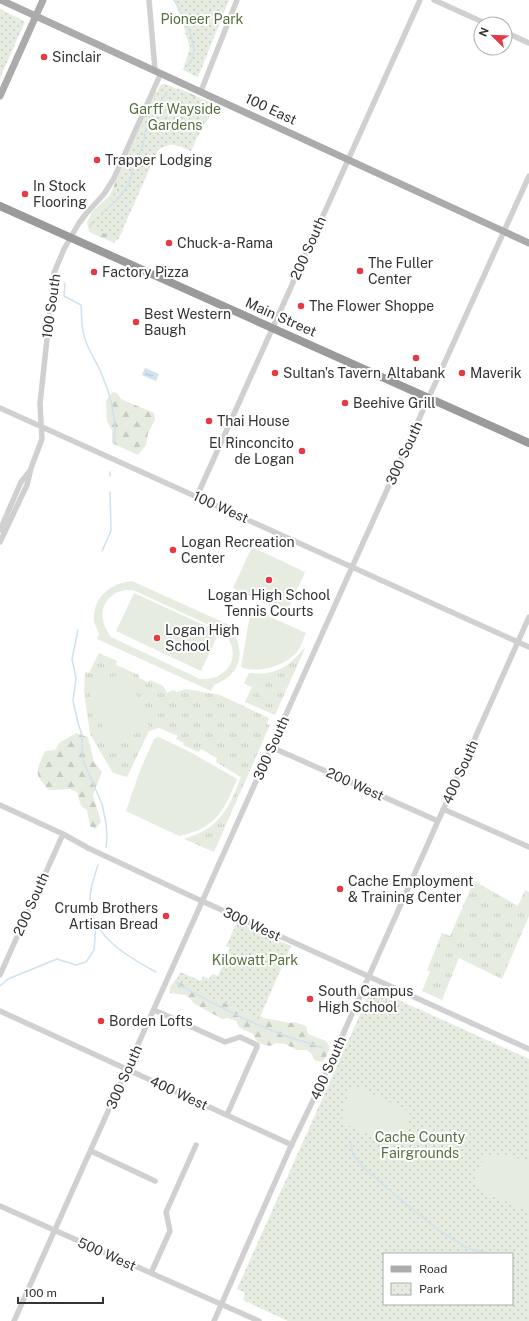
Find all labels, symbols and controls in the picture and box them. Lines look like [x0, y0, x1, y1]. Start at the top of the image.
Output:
park label: Pioneer Park [161, 11, 244, 27]
north arrow [473, 16, 513, 56]
text: N [477, 26, 491, 38]
place label: Sinclair [52, 49, 101, 65]
marker: Sinclair [39, 52, 49, 62]
street label: 100 East [243, 90, 299, 128]
park label: Garff Wayside Gardens [129, 101, 221, 133]
place label: Trapper Lodging [105, 152, 213, 168]
marker: Trapper Lodging [92, 155, 102, 165]
place label: In Stock Flooring [33, 178, 87, 210]
marker: In Stock Flooring [20, 189, 30, 199]
street label: 200 South [287, 214, 329, 282]
place label: Chuck-a-Rama [177, 235, 273, 251]
marker: Chuck-a-Rama [164, 238, 174, 248]
place label: The Fuller Center [368, 255, 433, 287]
place label: Factory Pizza [102, 264, 189, 280]
marker: The Fuller Center [355, 266, 365, 276]
marker: Factory Pizza [89, 267, 99, 277]
street label: 100 South [39, 273, 63, 339]
street label: Main Street [243, 294, 319, 340]
place label: The Flower Shoppe [309, 298, 434, 314]
marker: The Flower Shoppe [296, 301, 306, 311]
place label: Best Western Baugh [144, 306, 231, 338]
marker: Best Western Baugh [131, 317, 141, 327]
marker: Altabank [411, 353, 421, 363]
place label: Sultan's Tavern [283, 365, 381, 381]
place label: Altabank [387, 365, 445, 381]
place label: Maverik [470, 365, 522, 381]
marker: Sultan's Tavern [270, 368, 280, 378]
marker: Maverik [457, 368, 467, 378]
place label: Beehive Grill [353, 395, 436, 411]
marker: Beehive Grill [340, 398, 350, 408]
place label: Thai House [217, 413, 290, 429]
marker: Thai House [204, 416, 214, 426]
street label: 300 South [382, 419, 426, 487]
place label: El Rinconcito de Logan [209, 435, 294, 467]
marker: El Rinconcito de Logan [297, 446, 307, 456]
street label: 100 West [191, 488, 251, 526]
place label: Logan Recreation Center [181, 534, 295, 566]
marker: Logan Recreation Center [168, 545, 178, 555]
marker: Logan High School Tennis Courts [264, 575, 274, 585]
place label: Logan High School Tennis Courts [208, 587, 330, 619]
place label: Logan High School [165, 622, 239, 654]
marker: Logan High School [152, 633, 162, 643]
street label: 300 South [250, 714, 292, 782]
street label: 400 South [439, 738, 481, 806]
street label: 200 West [324, 764, 386, 804]
street label: 200 South [10, 870, 52, 938]
place label: Cache Employment & Training Center [348, 873, 474, 905]
marker: Cache Employment & Training Center [335, 884, 345, 894]
place label: Crumb Brothers Artisan Bread [55, 900, 158, 932]
street label: 300 West [221, 904, 283, 944]
marker: Crumb Brothers Artisan Bread [161, 911, 171, 921]
park label: Kilowatt Park [212, 952, 298, 968]
place label: South Campus High School [318, 983, 413, 1015]
marker: South Campus High School [305, 994, 315, 1004]
place label: Borden Lofts [109, 1013, 193, 1029]
marker: Borden Lofts [96, 1016, 106, 1026]
street label: 400 South [307, 1034, 349, 1102]
street label: 300 South [103, 1043, 145, 1111]
street label: 400 West [148, 1073, 210, 1113]
park label: Cache County Fairgrounds [375, 1129, 466, 1161]
street label: 500 West [75, 1234, 139, 1274]
legend [383, 1253, 513, 1305]
text: Road [419, 1262, 447, 1276]
scale bar [18, 1279, 103, 1305]
text: Park [419, 1282, 445, 1296]
text: 100 m [24, 1286, 57, 1300]

